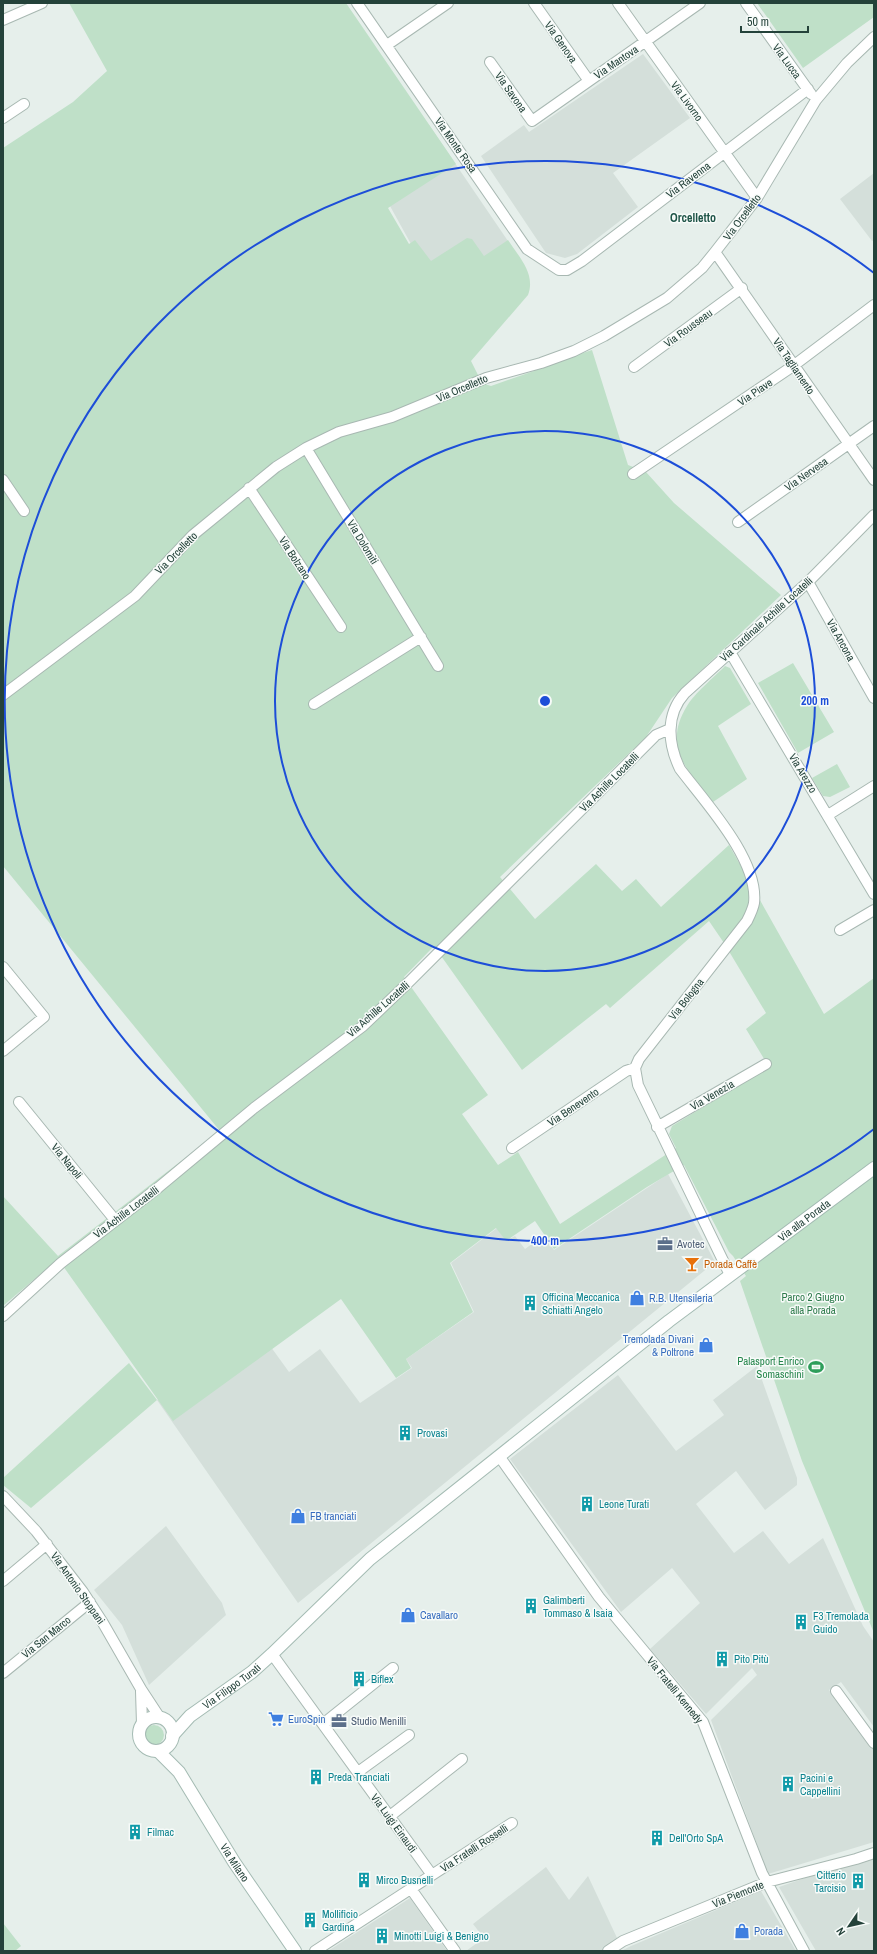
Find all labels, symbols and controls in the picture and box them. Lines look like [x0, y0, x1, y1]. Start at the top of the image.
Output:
scale bar [741, 8, 808, 34]
text: 50 m [747, 14, 769, 30]
street label: Via Genova [542, 19, 580, 65]
street label: Via Lucca [770, 41, 804, 81]
street label: Via Mantova [591, 42, 641, 82]
street label: Via Savona [492, 69, 530, 115]
street label: Via Livorno [668, 78, 706, 124]
street label: Via Monte Rosa [432, 115, 480, 175]
street label: Via Ravenna [663, 159, 713, 201]
street label: Via Orcelletto [720, 191, 764, 243]
district label: Orcelletto [670, 210, 716, 226]
street label: Via Rousseau [661, 306, 715, 350]
street label: Via Tagliamento [770, 335, 818, 397]
street label: Via Orcelletto [434, 371, 490, 405]
street label: Via Piave [735, 375, 775, 409]
street label: Via Nervesa [782, 454, 830, 494]
street label: Via Dolomiti [344, 517, 382, 567]
street label: Via Orcelletto [152, 529, 200, 577]
street label: Via Bolzano [276, 534, 314, 582]
street label: Via Cardinale Achille Locatelli [717, 574, 815, 664]
street label: Via Ancona [824, 616, 858, 664]
text: 200 m [801, 693, 829, 709]
centre of rings [538, 694, 552, 708]
street label: Via Achille Locatelli [576, 749, 642, 815]
street label: Via Arezzo [786, 751, 820, 795]
street label: Via Bologna [665, 975, 707, 1023]
street label: Via Achille Locatelli [344, 978, 412, 1040]
street label: Via Venezia [687, 1077, 737, 1113]
street label: Via Benevento [545, 1085, 601, 1129]
street label: Via Napoli [48, 1140, 86, 1182]
street label: Via Achille Locatelli [90, 1183, 162, 1241]
street label: Via alla Porada [775, 1196, 833, 1244]
text: 400 m [531, 1233, 559, 1249]
office icon: Avotec [656, 1235, 674, 1253]
place label: Avotec [676, 1237, 705, 1251]
bar icon: Porada Caffè [683, 1255, 701, 1273]
place label: Porada Caffè [704, 1257, 757, 1271]
shop icon: R.B. Utensileria [628, 1289, 646, 1307]
place label: Officina Meccanica Schiatti Angelo [542, 1290, 620, 1317]
park label: Parco 2 Giugno alla Porada [781, 1290, 845, 1317]
place label: R.B. Utensileria [649, 1291, 713, 1305]
building icon: Officina Meccanica Schiatti Angelo [521, 1294, 539, 1312]
place label: Tremolada Divani & Poltrone [623, 1332, 694, 1359]
shop icon: Tremolada Divani & Poltrone [697, 1336, 715, 1354]
place label: Palasport Enrico Somaschini [737, 1354, 804, 1381]
sports icon: Palasport Enrico Somaschini [807, 1358, 825, 1376]
building icon: Provasi [396, 1424, 414, 1442]
place label: Provasi [417, 1426, 448, 1440]
building icon: Leone Turati [578, 1495, 596, 1513]
place label: Leone Turati [599, 1497, 649, 1511]
shop icon: FB tranciati [289, 1507, 307, 1525]
place label: FB tranciati [310, 1509, 357, 1523]
street label: Via Antonio Stoppani [48, 1549, 108, 1627]
place label: Galimberti Tommaso & Isaia [543, 1593, 613, 1620]
building icon: Galimberti Tommaso & Isaia [522, 1597, 540, 1615]
shop icon: Cavallaro [399, 1606, 417, 1624]
place label: Cavallaro [420, 1608, 458, 1622]
place label: F3 Tremolada Guido [813, 1609, 869, 1636]
street label: Via San Marco [18, 1613, 74, 1661]
building icon: F3 Tremolada Guido [792, 1613, 810, 1631]
building icon: Pito Pitù [713, 1650, 731, 1668]
place label: Pito Pitù [734, 1652, 769, 1666]
street label: Via Fratelli Kennedy [644, 1654, 706, 1726]
street label: Via Filippo Turati [200, 1660, 264, 1712]
building icon: Biflex [350, 1670, 368, 1688]
place label: Biflex [371, 1672, 394, 1686]
supermarket icon: EuroSpin [267, 1710, 285, 1728]
place label: EuroSpin [288, 1712, 326, 1726]
office icon: Studio Menilli [330, 1712, 348, 1730]
place label: Studio Menilli [351, 1714, 406, 1728]
building icon: Preda Tranciati [307, 1768, 325, 1786]
place label: Preda Tranciati [328, 1770, 390, 1784]
place label: Pacini e Cappellini [800, 1771, 841, 1798]
building icon: Pacini e Cappellini [779, 1775, 797, 1793]
street label: Via Luigi Einaudi [368, 1791, 420, 1855]
street label: Via Fratelli Rosselli [437, 1821, 511, 1875]
building icon: Filmac [126, 1823, 144, 1841]
place label: Filmac [147, 1825, 175, 1839]
building icon: Dell'Orto SpA [648, 1829, 666, 1847]
place label: Dell'Orto SpA [669, 1831, 724, 1845]
street label: Via Milano [217, 1841, 252, 1884]
place label: Citterio Tarcisio [814, 1868, 846, 1895]
building icon: Mirco Busnelli [355, 1871, 373, 1889]
building icon: Citterio Tarcisio [849, 1872, 867, 1890]
place label: Mirco Busnelli [376, 1873, 433, 1887]
street label: Via Piemonte [710, 1877, 766, 1911]
north arrow [829, 1906, 869, 1946]
place label: Mollificio Gardina [322, 1907, 358, 1934]
building icon: Mollificio Gardina [301, 1911, 319, 1929]
shop icon: Porada [733, 1922, 751, 1940]
place label: Porada [754, 1924, 783, 1938]
text: N [833, 1925, 848, 1938]
building icon: Minotti Luigi & Benigno [373, 1927, 391, 1945]
place label: Minotti Luigi & Benigno [394, 1929, 489, 1943]

